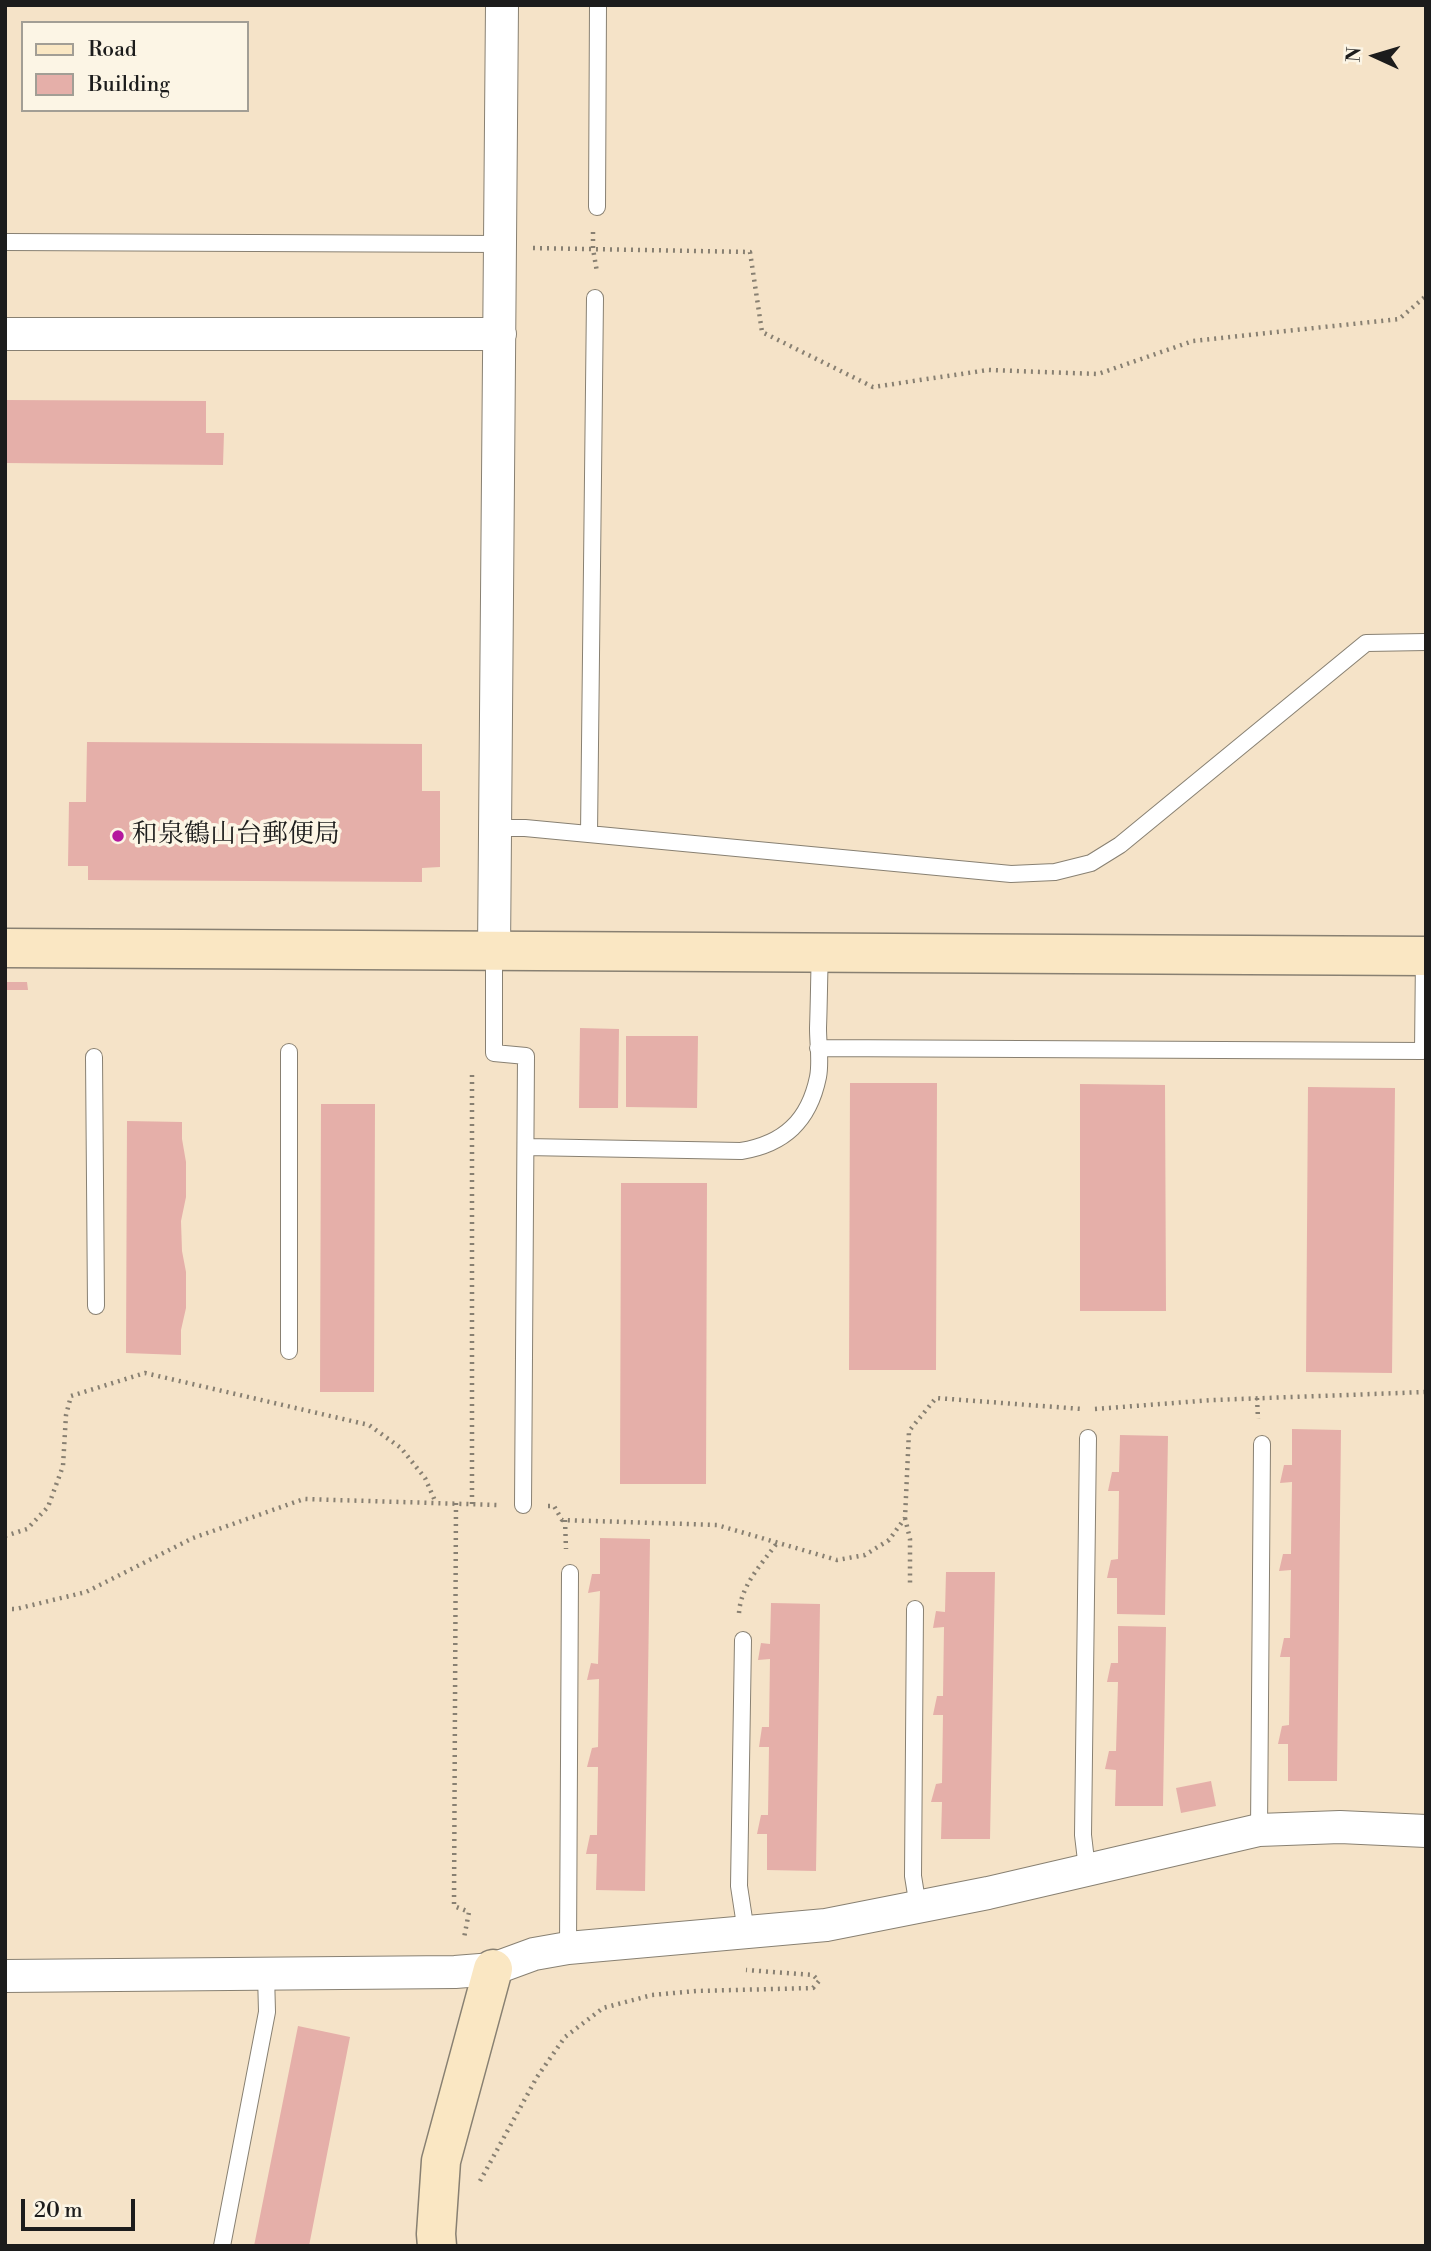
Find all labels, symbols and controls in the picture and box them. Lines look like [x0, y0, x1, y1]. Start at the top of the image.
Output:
legend [21, 21, 248, 112]
north arrow [1340, 21, 1410, 91]
text: Road [88, 37, 137, 63]
text: N [1342, 46, 1367, 63]
text: Building [88, 72, 170, 98]
place label: 和泉鶴山台郵便局 [132, 820, 340, 852]
marker: 和泉鶴山台郵便局 [110, 828, 126, 844]
scale bar [24, 2184, 138, 2228]
text: 20 m [34, 2198, 83, 2224]

